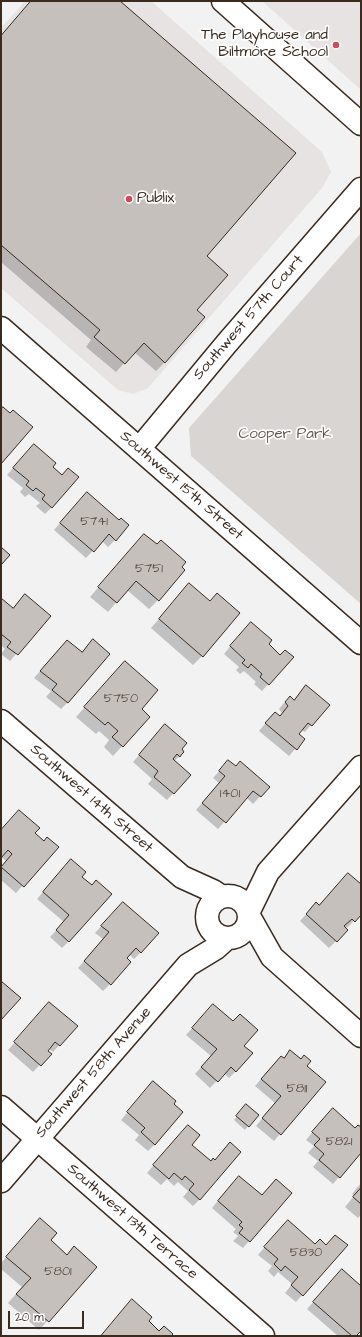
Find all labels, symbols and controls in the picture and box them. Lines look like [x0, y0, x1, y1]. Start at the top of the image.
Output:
place label: The Playhouse and Biltmore School [201, 27, 328, 62]
marker: The Playhouse and Biltmore School [331, 40, 341, 50]
place label: Publix [137, 190, 174, 208]
marker: Publix [124, 194, 134, 204]
street label: Southwest 57th Court [190, 252, 308, 384]
park label: Cooper Park [239, 426, 331, 444]
street label: Southwest 15th Street [116, 428, 246, 544]
house number: 5741 [80, 514, 108, 530]
house number: 5751 [135, 561, 163, 577]
house number: 5750 [104, 691, 138, 707]
street label: Southwest 14th Street [26, 741, 156, 857]
house number: 1401 [220, 786, 240, 802]
street label: Southwest 58th Avenue [32, 1004, 156, 1142]
house number: 5811 [287, 1081, 307, 1097]
house number: 5821 [326, 1134, 352, 1150]
street label: Southwest 13th Terrace [63, 1160, 201, 1284]
house number: 5830 [290, 1245, 322, 1261]
house number: 5801 [44, 1264, 72, 1280]
scale bar [10, 1303, 86, 1329]
text: 20 m [15, 1309, 44, 1326]

